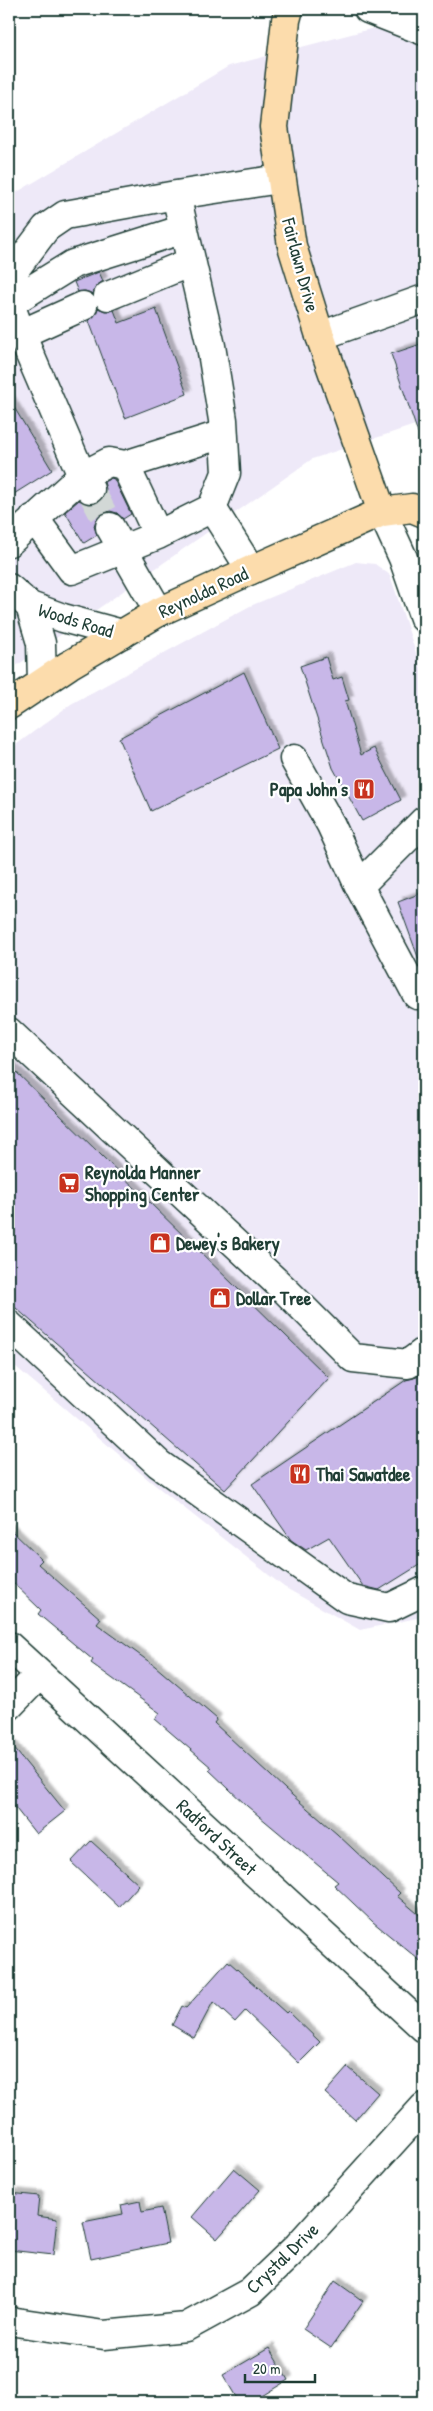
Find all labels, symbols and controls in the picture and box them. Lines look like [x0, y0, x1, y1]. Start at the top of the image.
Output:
street label: Fairlawn Drive [276, 214, 326, 315]
street label: Reynolda Road [154, 560, 252, 624]
street label: Woods Road [35, 596, 117, 644]
place label: Papa John's [270, 776, 349, 803]
restaurant icon: Papa John's [352, 777, 376, 801]
place label: Reynolda Manner Shopping Center [85, 1159, 201, 1208]
supermarket icon: Reynolda Manner Shopping Center [57, 1171, 81, 1195]
place label: Dewey's Bakery [176, 1230, 280, 1257]
shop icon: Dewey's Bakery [148, 1231, 172, 1255]
place label: Dollar Tree [236, 1285, 312, 1311]
shop icon: Dollar Tree [208, 1286, 232, 1310]
place label: Thai Sawatdee [315, 1461, 411, 1487]
restaurant icon: Thai Sawatdee [288, 1462, 312, 1486]
street label: Radford Street [171, 1793, 263, 1881]
street label: Crystal Drive [240, 2216, 325, 2299]
scale bar [245, 2351, 316, 2383]
text: 20 m [253, 2358, 280, 2379]

